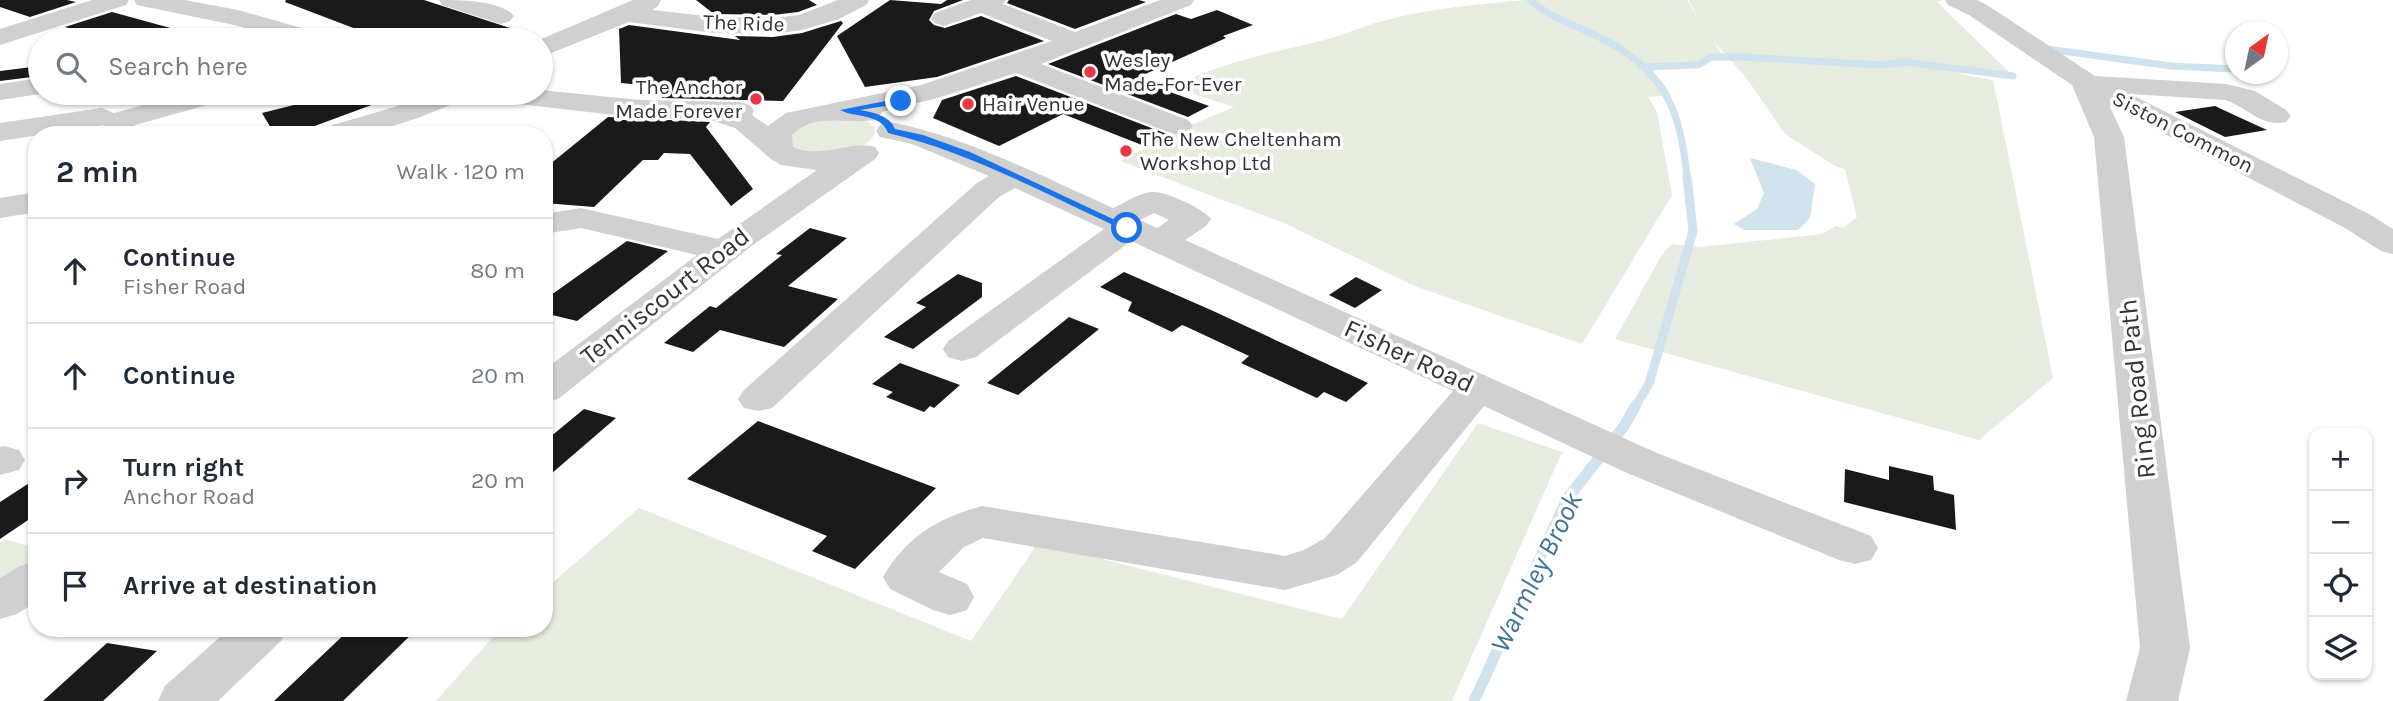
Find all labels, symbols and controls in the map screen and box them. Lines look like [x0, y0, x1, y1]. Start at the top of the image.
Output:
street label: The Ride [703, 10, 785, 36]
north arrow [2225, 21, 2288, 84]
search box [28, 28, 553, 105]
icon: search [52, 48, 90, 86]
place label: Wesley Made-For-Ever [1104, 48, 1242, 96]
text: Search here [108, 51, 248, 82]
marker: Wesley Made-For-Ever [1082, 64, 1098, 80]
place label: The Anchor Made Forever [615, 75, 742, 123]
route end [885, 85, 916, 116]
street label: Siston Common [2109, 86, 2257, 178]
marker: The Anchor Made Forever [748, 91, 764, 107]
place label: Hair Venue [982, 92, 1085, 116]
marker: Hair Venue [960, 96, 976, 112]
place label: The New Cheltenham Workshop Ltd [1140, 127, 1342, 175]
marker: The New Cheltenham Workshop Ltd [1118, 143, 1134, 159]
text: 2 min [56, 154, 139, 190]
text: Walk · 120 m [397, 158, 525, 185]
route start [1111, 212, 1142, 243]
street label: Tenniscourt Road [574, 220, 756, 372]
text: Continue [123, 242, 235, 273]
icon: ahead [56, 252, 94, 290]
text: 80 m [470, 257, 525, 284]
text: Fisher Road [123, 273, 246, 300]
street label: Ring Road Path [2112, 298, 2162, 480]
street label: Fisher Road [1339, 312, 1479, 400]
icon: ahead [56, 357, 94, 395]
text: Continue [123, 360, 235, 391]
text: 20 m [471, 362, 525, 389]
map controls [2309, 428, 2372, 680]
button: + [2309, 428, 2372, 491]
text: Turn right [123, 452, 244, 483]
icon: right [56, 462, 94, 500]
text: 20 m [471, 467, 525, 494]
text: Anchor Road [123, 483, 255, 510]
water label: Warmley Brook [1483, 486, 1589, 658]
button: − [2309, 491, 2372, 554]
button: locate [2309, 554, 2372, 617]
icon: arrive [56, 567, 94, 605]
text: Arrive at destination [123, 570, 377, 601]
button: layers [2309, 617, 2372, 680]

